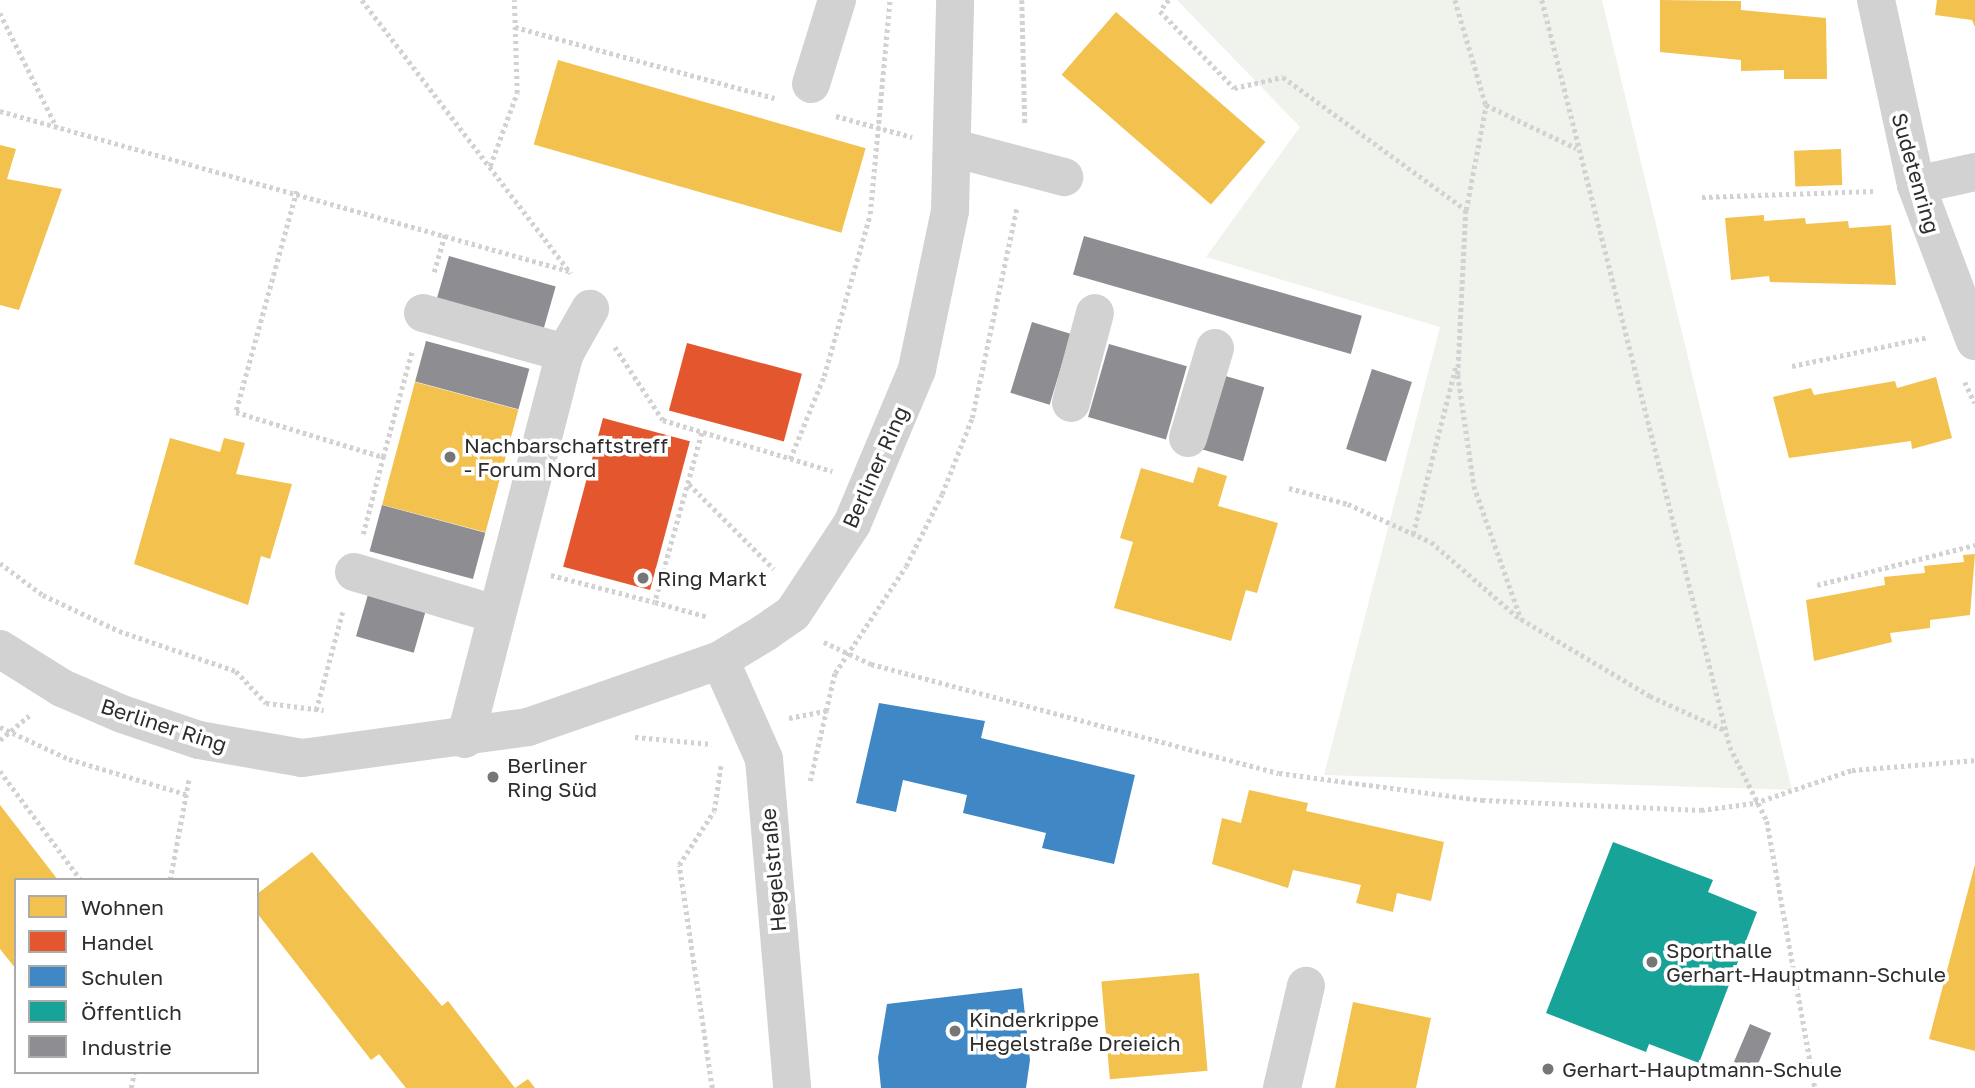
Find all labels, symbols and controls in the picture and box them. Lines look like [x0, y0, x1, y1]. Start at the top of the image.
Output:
street label: Sudetenring [1887, 110, 1945, 236]
street label: Berliner Ring [837, 402, 913, 532]
place label: Nachbarschaftstreff - Forum Nord [464, 432, 668, 482]
marker: Nachbarschaftstreff - Forum Nord [442, 449, 458, 465]
place label: Ring Markt [657, 565, 767, 591]
marker: Ring Markt [635, 570, 651, 586]
street label: Berliner Ring [98, 693, 230, 757]
place label: Berliner Ring Süd [507, 752, 597, 802]
marker: Berliner Ring Süd [485, 769, 501, 785]
street label: Hegelstraße [755, 807, 791, 933]
legend [14, 878, 259, 1074]
text: Wohnen [81, 894, 164, 920]
text: Handel [81, 929, 154, 955]
place label: Sporthalle Gerhart-Hauptmann-Schule [1666, 937, 1946, 987]
marker: Sporthalle Gerhart-Hauptmann-Schule [1644, 954, 1660, 970]
text: Schulen [81, 964, 163, 990]
text: Öffentlich [81, 999, 182, 1025]
place label: Kinderkrippe Hegelstraße Dreieich [969, 1006, 1181, 1056]
marker: Kinderkrippe Hegelstraße Dreieich [947, 1023, 963, 1039]
text: Industrie [81, 1034, 172, 1060]
place label: Gerhart-Hauptmann-Schule [1562, 1056, 1842, 1082]
marker: Gerhart-Hauptmann-Schule [1540, 1061, 1556, 1077]

